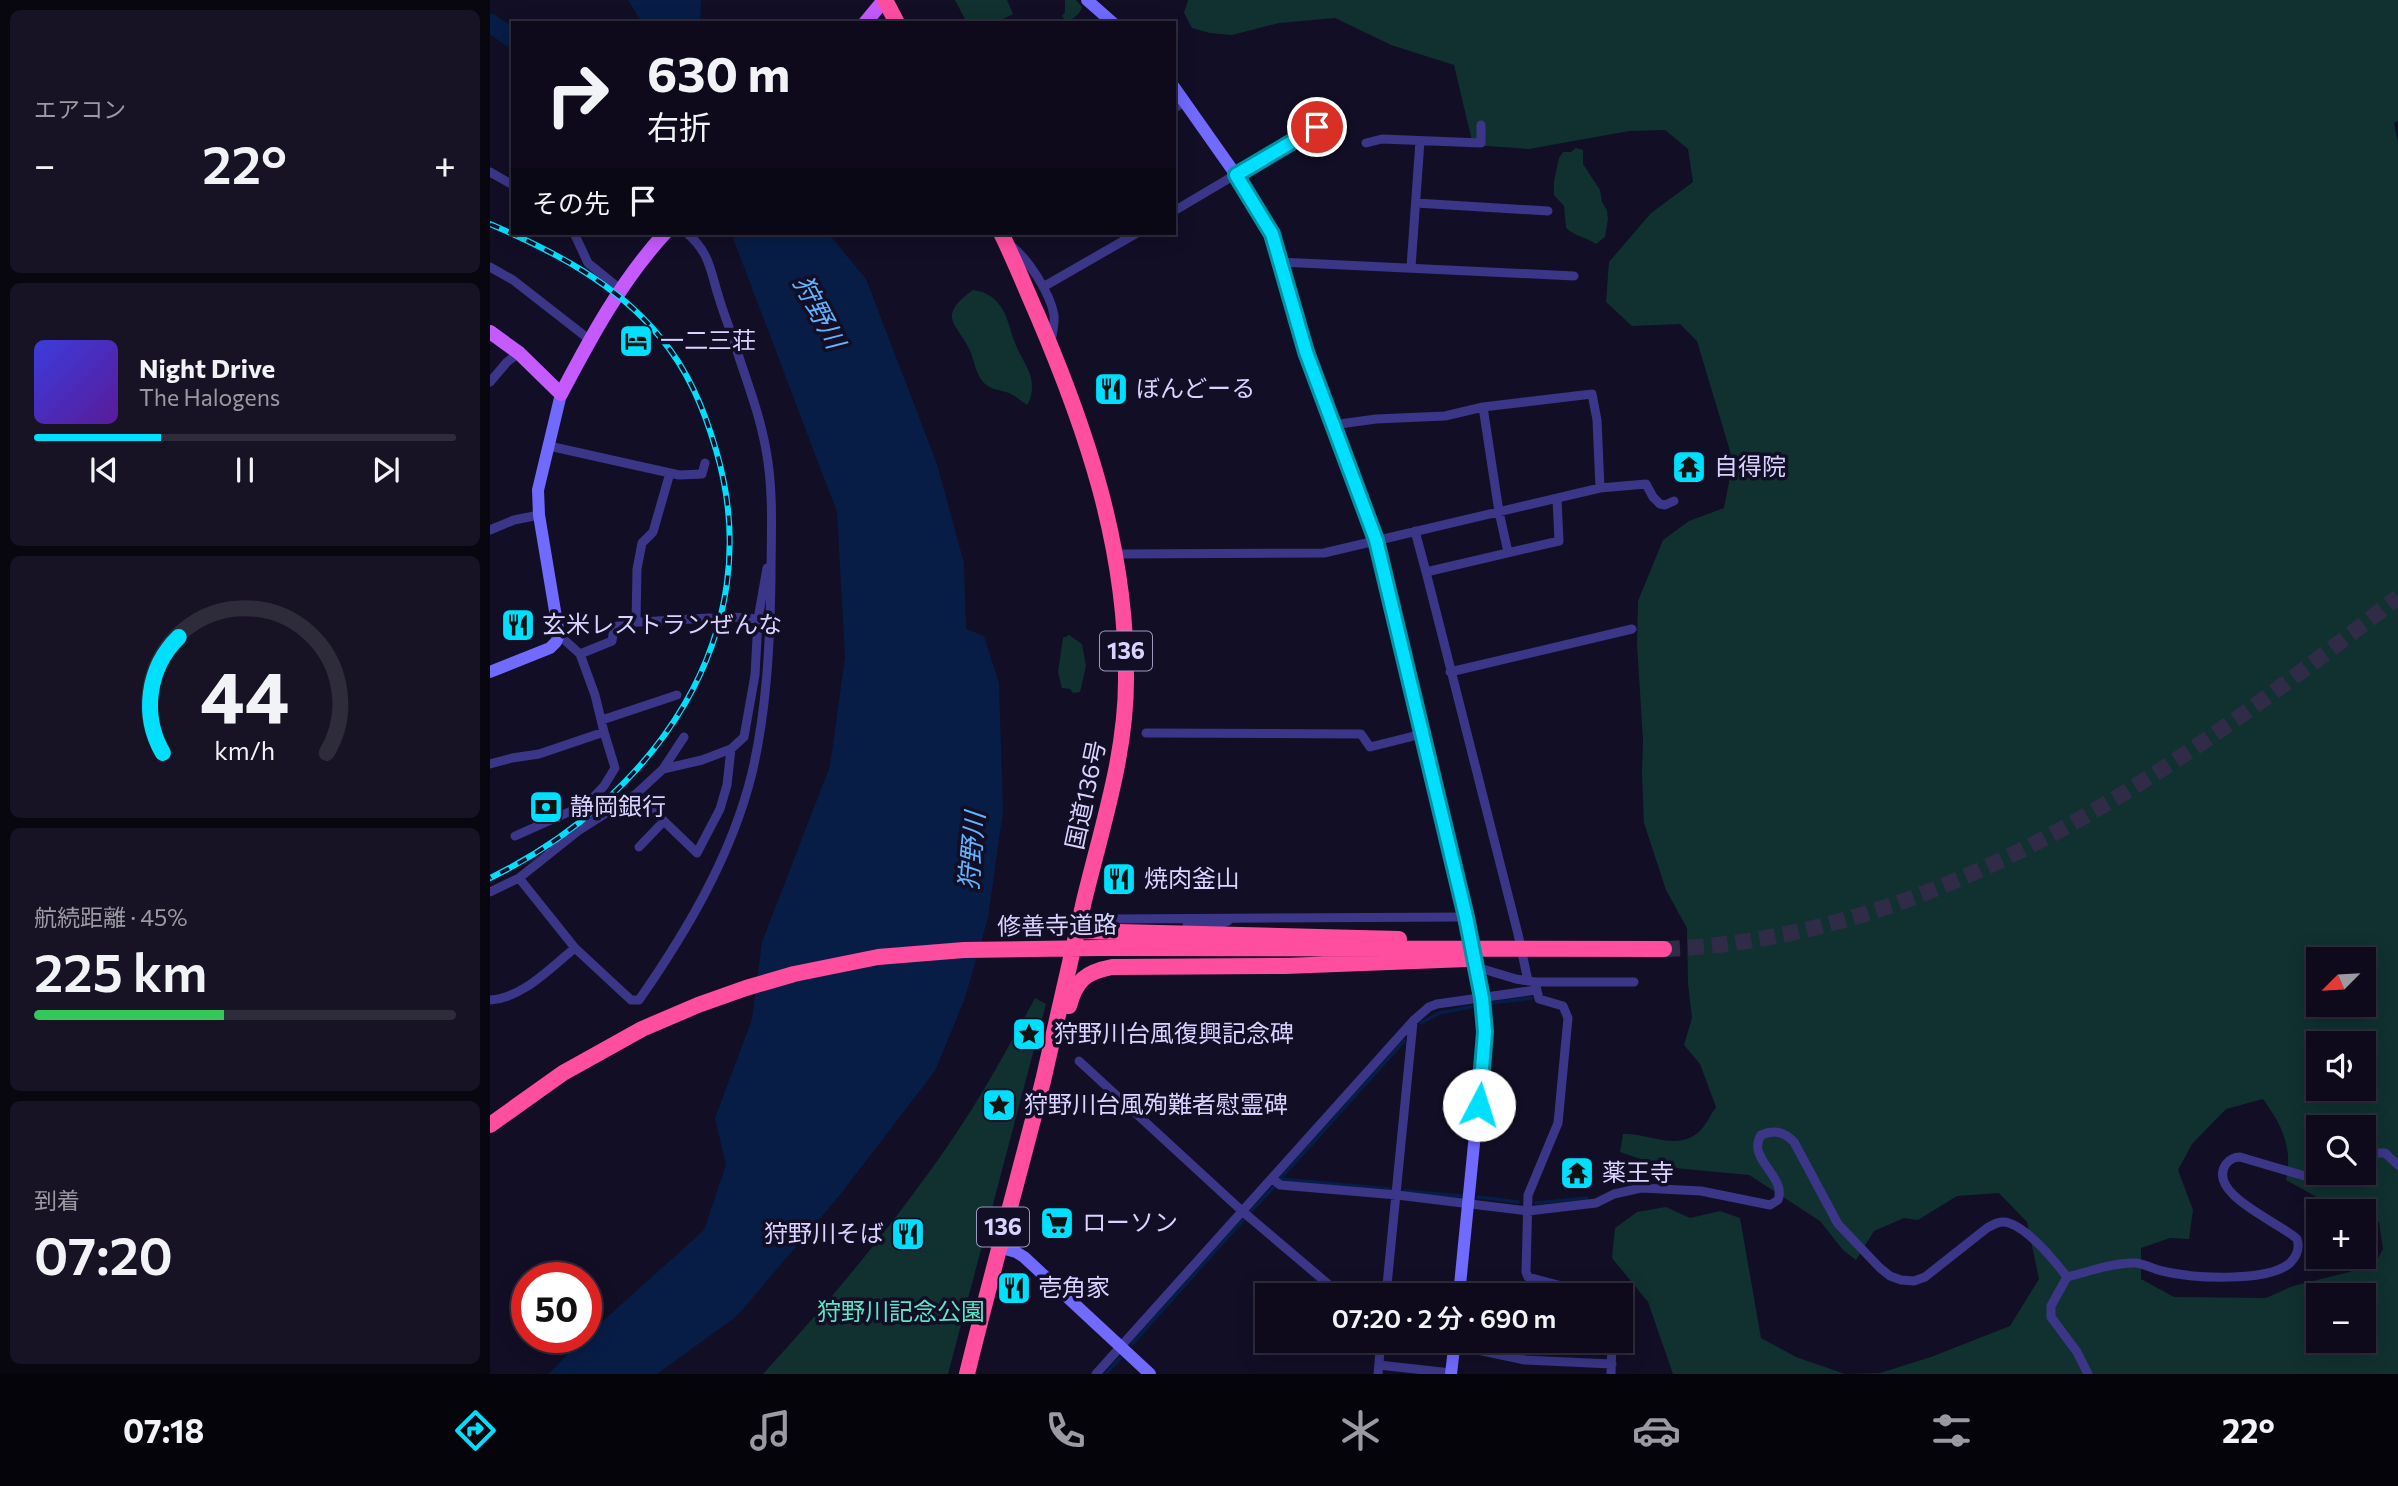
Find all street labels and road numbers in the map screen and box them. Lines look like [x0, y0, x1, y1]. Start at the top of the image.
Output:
road number: 136 [1100, 632, 1152, 670]
street label: 国道136号 [1059, 738, 1110, 852]
street label: 修善寺道路 [997, 909, 1117, 940]
road number: 136 [977, 1208, 1029, 1246]

